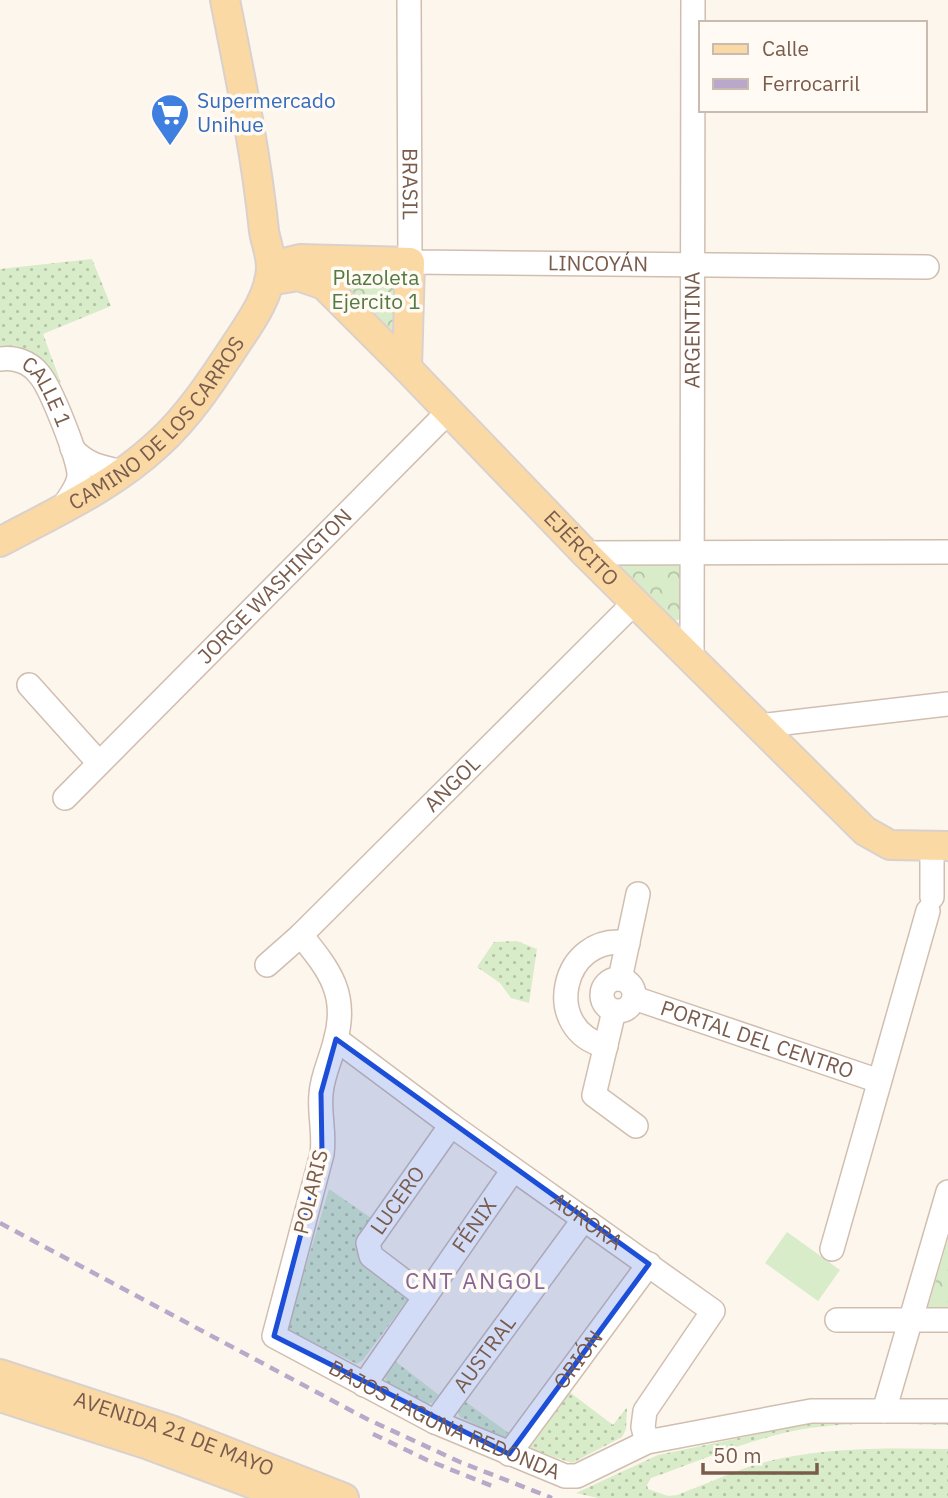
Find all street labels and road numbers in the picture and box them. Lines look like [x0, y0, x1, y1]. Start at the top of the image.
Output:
street label: BRASIL [397, 148, 425, 220]
street label: LINCOYÁN [548, 248, 648, 277]
street label: ARGENTINA [677, 271, 706, 389]
street label: CAMINO DE LOS CARROS [63, 330, 250, 516]
street label: CALLE 1 [17, 349, 78, 431]
street label: JORGE WASHINGTON [191, 502, 357, 670]
street label: EJÉRCITO [538, 504, 625, 592]
street label: ANGOL [418, 749, 486, 817]
street label: PORTAL DEL CENTRO [657, 993, 858, 1084]
street label: POLARIS [286, 1147, 334, 1237]
street label: LUCERO [363, 1160, 431, 1240]
street label: AURORA [546, 1185, 629, 1256]
street label: FÉNIX [445, 1192, 502, 1258]
street label: AUSTRAL [446, 1310, 521, 1398]
street label: ORIÓN [547, 1324, 609, 1394]
street label: BAJOS LAGUNA REDONDA [324, 1353, 565, 1486]
street label: AVENIDA 21 DE MAYO [71, 1384, 278, 1482]

